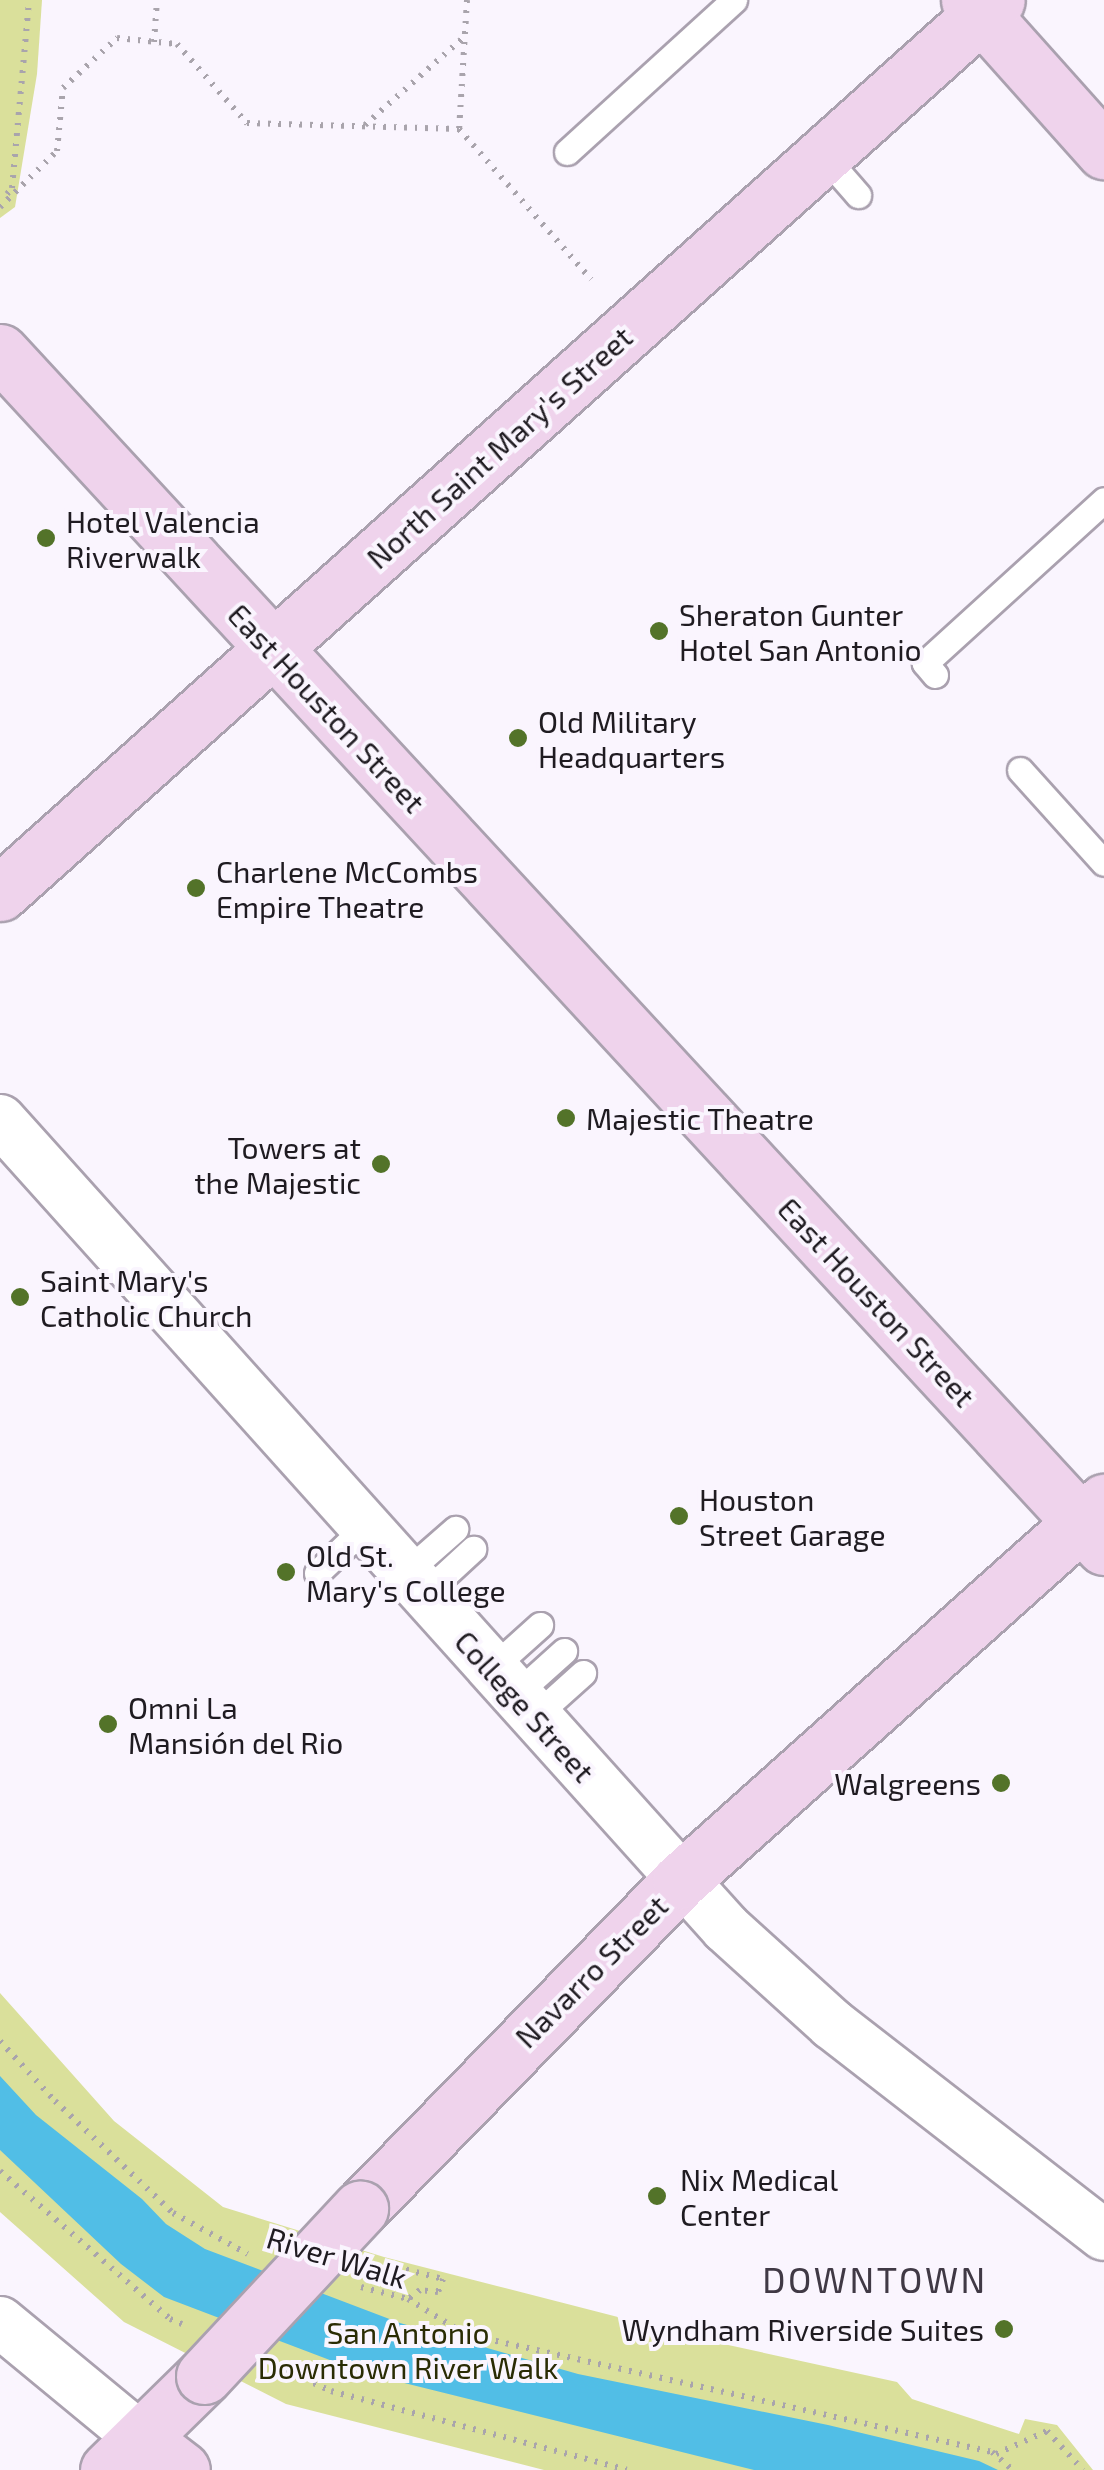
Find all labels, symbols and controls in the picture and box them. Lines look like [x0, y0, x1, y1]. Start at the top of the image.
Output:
street label: North Saint Mary's Street [359, 318, 639, 576]
place label: Hotel Valencia Riverwalk [66, 503, 261, 574]
marker: Hotel Valencia Riverwalk [35, 527, 57, 549]
street label: East Houston Street [221, 596, 433, 820]
place label: Sheraton Gunter Hotel San Antonio [679, 596, 923, 666]
marker: Sheraton Gunter Hotel San Antonio [648, 620, 670, 642]
place label: Old Military Headquarters [538, 703, 725, 774]
marker: Old Military Headquarters [507, 727, 529, 749]
place label: Charlene McCombs Empire Theatre [216, 853, 478, 924]
marker: Charlene McCombs Empire Theatre [185, 877, 207, 899]
place label: Majestic Theatre [586, 1100, 814, 1136]
marker: Majestic Theatre [555, 1107, 577, 1129]
place label: Towers at the Majestic [194, 1129, 361, 1200]
marker: Towers at the Majestic [370, 1153, 392, 1175]
street label: East Houston Street [771, 1190, 983, 1414]
place label: Saint Mary's Catholic Church [40, 1262, 253, 1332]
marker: Saint Mary's Catholic Church [9, 1286, 31, 1308]
place label: Houston Street Garage [699, 1481, 886, 1552]
marker: Houston Street Garage [668, 1505, 690, 1527]
place label: Old St. Mary's College [306, 1537, 506, 1608]
marker: Old St. Mary's College [275, 1561, 297, 1583]
street label: College Street [448, 1623, 602, 1789]
place label: Omni La Mansión del Rio [128, 1689, 344, 1760]
marker: Omni La Mansión del Rio [97, 1713, 119, 1735]
place label: Walgreens [834, 1765, 981, 1801]
marker: Walgreens [990, 1772, 1012, 1794]
street label: Navarro Street [507, 1887, 675, 2055]
place label: Nix Medical Center [680, 2161, 838, 2232]
marker: Nix Medical Center [644, 2183, 670, 2209]
street label: River Walk [262, 2219, 412, 2295]
district label: DOWNTOWN [762, 2258, 988, 2300]
place label: Wyndham Riverside Suites [622, 2311, 984, 2347]
park label: San Antonio Downtown River Walk [257, 2314, 559, 2384]
marker: Wyndham Riverside Suites [993, 2318, 1015, 2340]

